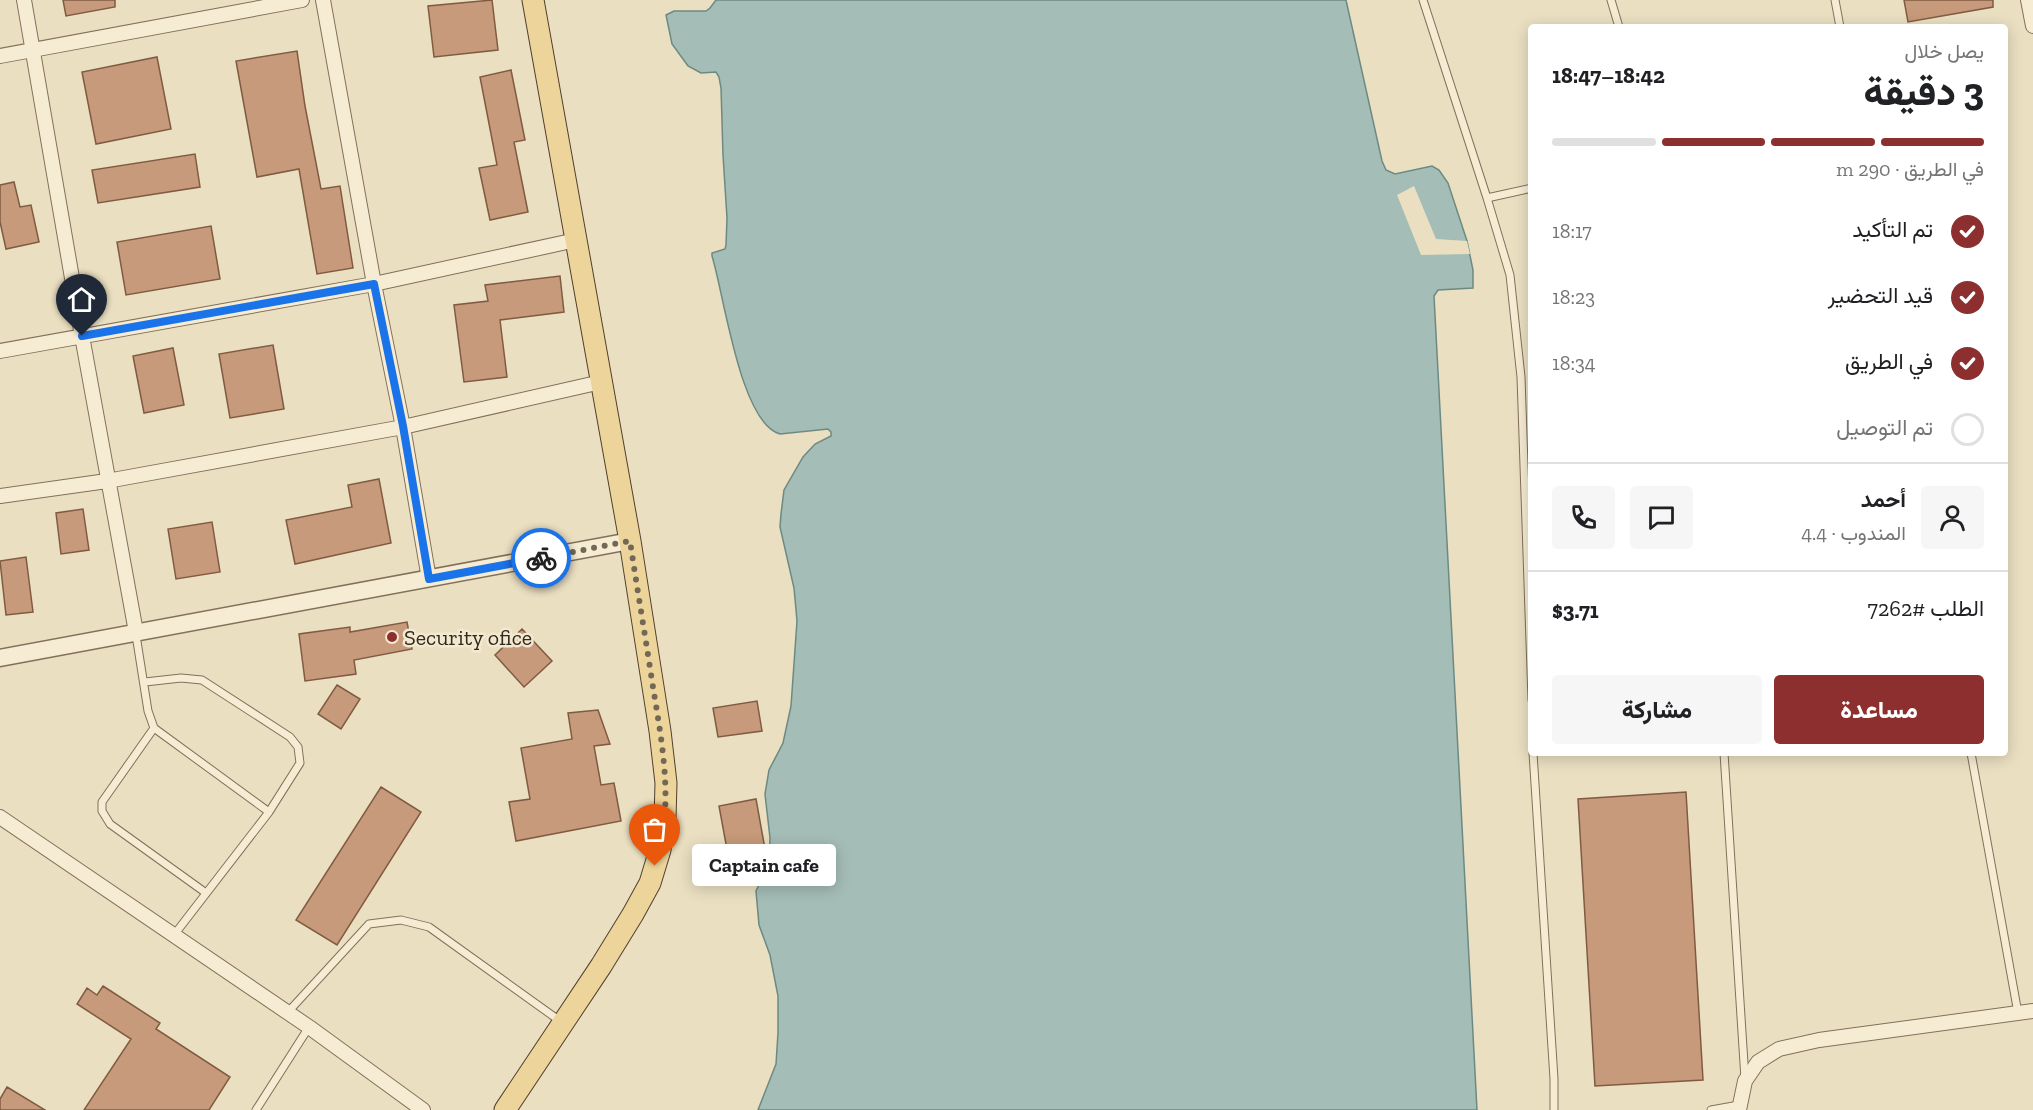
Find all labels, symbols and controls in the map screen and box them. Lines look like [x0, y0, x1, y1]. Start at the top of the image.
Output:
text: يصل خلال [1904, 39, 1984, 63]
text: 18:42–18:47 [1552, 62, 1665, 89]
text: 3 دقيقة [1864, 68, 1984, 115]
text: في الطريق · 290 m [1836, 157, 1984, 181]
icon: check [1951, 215, 1984, 248]
text: تم التأكيد [1852, 216, 1933, 243]
text: 18:17 [1552, 219, 1592, 243]
pin [56, 274, 107, 336]
icon: check [1951, 281, 1984, 314]
text: قيد التحضير [1828, 282, 1933, 309]
icon: home [65, 283, 98, 316]
text: 18:23 [1552, 285, 1595, 309]
icon: check [1951, 347, 1984, 380]
text: في الطريق [1845, 348, 1933, 375]
text: 18:34 [1552, 351, 1596, 375]
text: تم التوصيل [1836, 414, 1933, 441]
button: phone [1552, 486, 1615, 549]
button: chat [1630, 486, 1693, 549]
text: أحمد [1861, 486, 1906, 513]
button: person [1921, 486, 1984, 549]
text: المندوب · 4.4 [1801, 521, 1906, 545]
courier [511, 528, 571, 588]
icon: bike [525, 542, 558, 575]
text: الطلب #7262 [1868, 595, 1984, 622]
text: $3.71 [1552, 597, 1599, 624]
place label: Security ofice [404, 624, 532, 651]
marker: Security ofice [385, 630, 399, 644]
button: مشاركة [1552, 675, 1762, 744]
button: مساعدة [1774, 675, 1984, 744]
pin [629, 804, 680, 866]
icon: bag [638, 813, 671, 846]
callout: Captain cafe [691, 845, 835, 887]
text: Captain cafe [709, 853, 819, 877]

